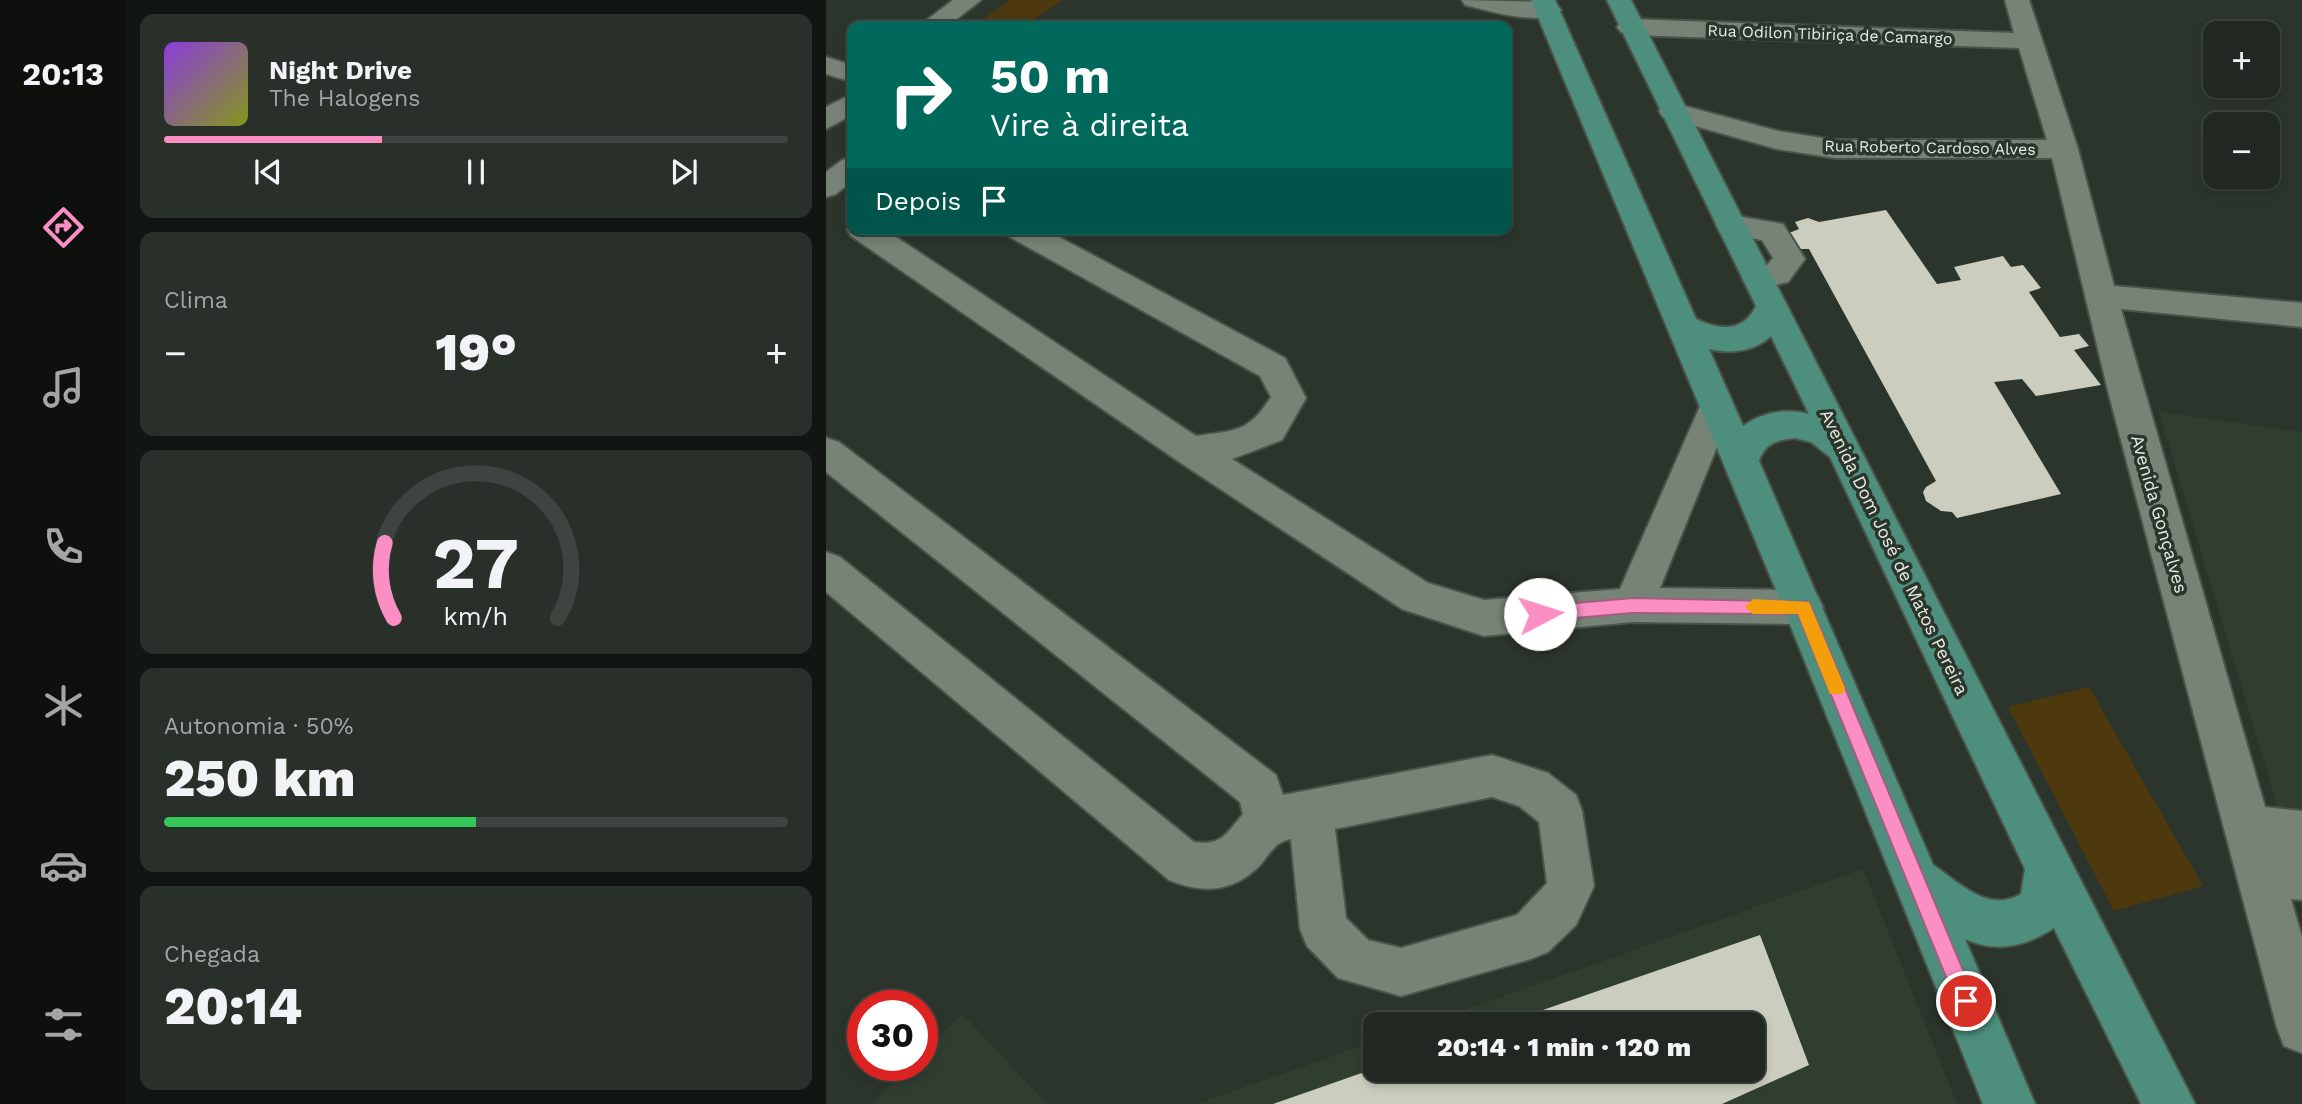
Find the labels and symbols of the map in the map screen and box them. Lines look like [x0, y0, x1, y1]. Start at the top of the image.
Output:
street label: Rua Odilon Tibiriça de Camargo [1707, 21, 1953, 48]
street label: Rua Roberto Cardoso Alves [1824, 136, 2036, 159]
street label: Avenida Dom José de Matos Pereira [1816, 406, 1973, 698]
street label: Avenida Gonçalves [2127, 432, 2192, 595]
position arrow [1503, 577, 1577, 651]
pin [1936, 971, 1996, 1031]
speed limit sign: 30 [847, 990, 938, 1081]

